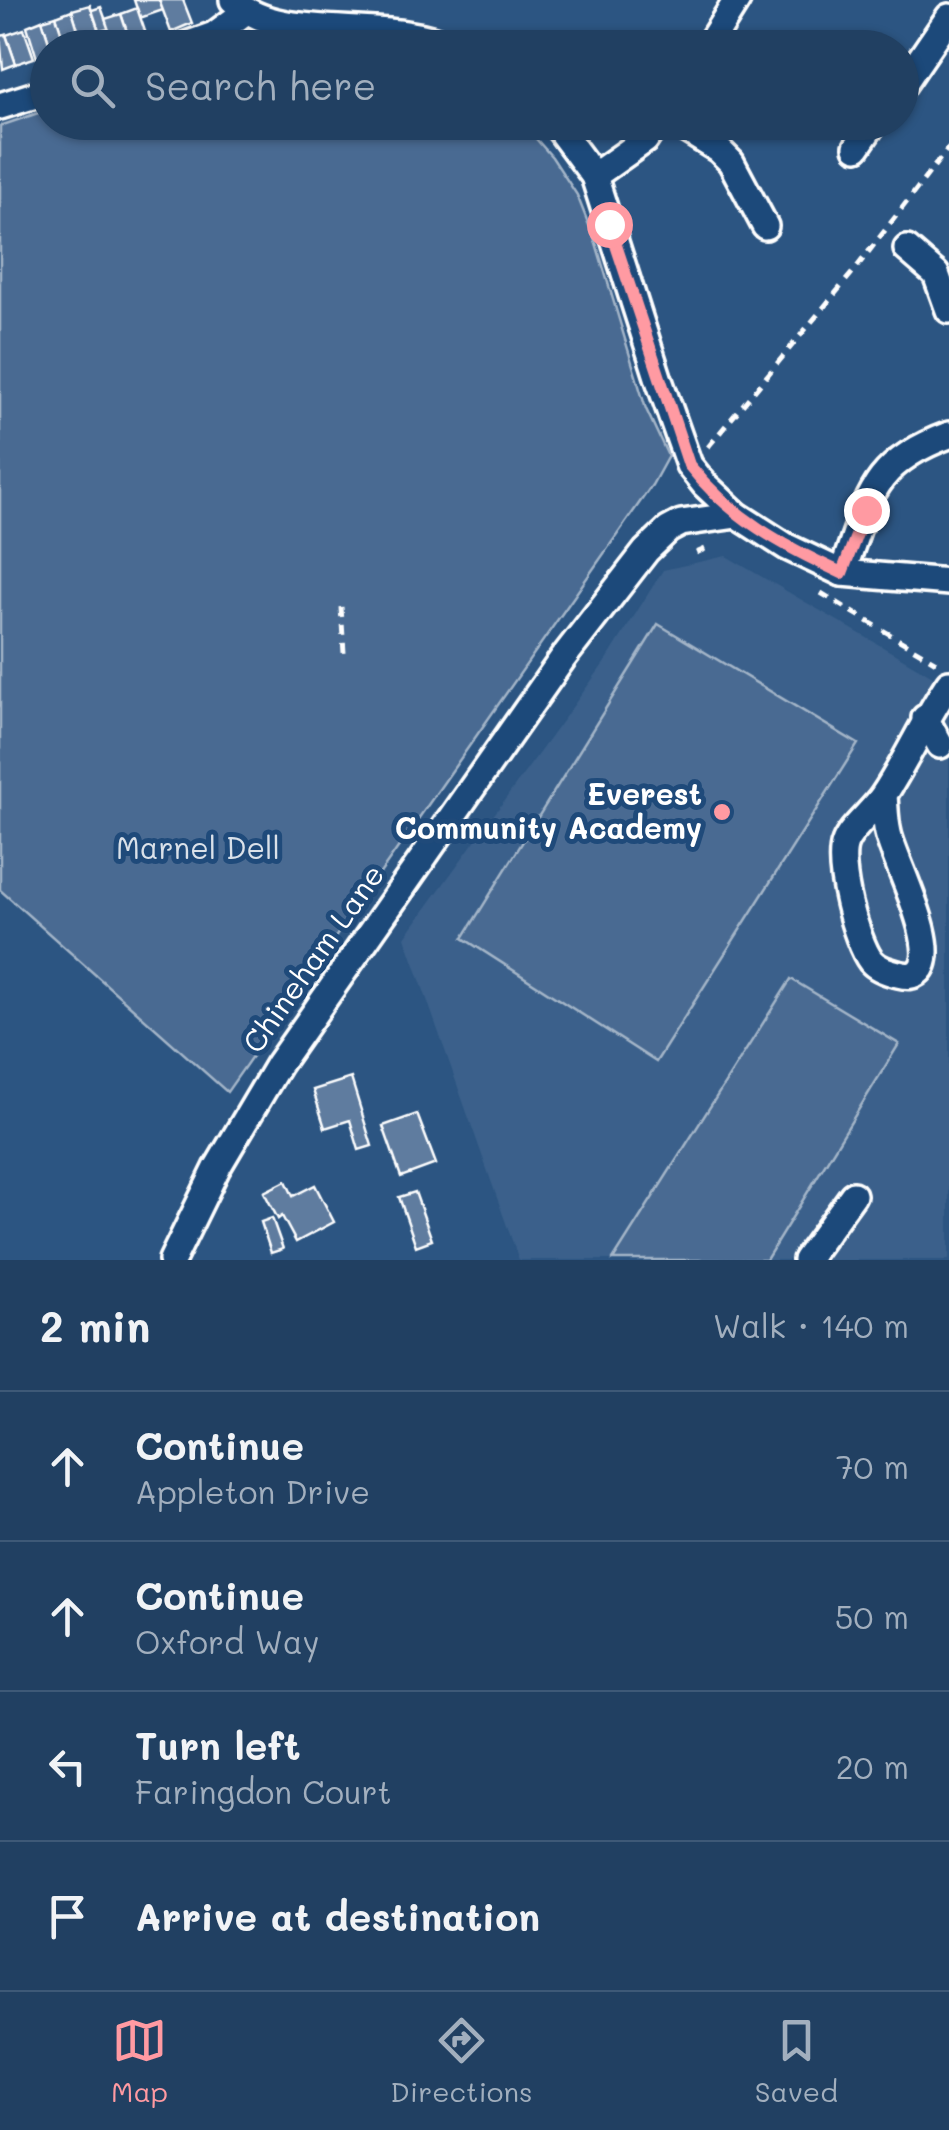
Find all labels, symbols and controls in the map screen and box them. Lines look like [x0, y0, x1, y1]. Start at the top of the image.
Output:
search box [30, 30, 919, 140]
icon: search [65, 58, 120, 113]
text: Search here [145, 60, 376, 110]
route start [587, 202, 633, 248]
route end [844, 488, 890, 534]
place label: Everest Community Academy [395, 773, 702, 847]
marker: Everest Community Academy [711, 801, 733, 823]
park label: Marnel Dell [116, 827, 280, 867]
street label: Chineham Lane [232, 856, 392, 1060]
text: 2 min [40, 1298, 150, 1353]
text: Walk · 140 m [713, 1304, 909, 1346]
text: Continue [135, 1420, 304, 1470]
icon: ahead [40, 1439, 95, 1494]
text: 70 m [836, 1445, 909, 1487]
text: Appleton Drive [135, 1470, 370, 1512]
text: Continue [135, 1570, 304, 1620]
icon: ahead [40, 1589, 95, 1644]
text: 50 m [835, 1595, 909, 1637]
text: Oxford Way [135, 1620, 319, 1662]
text: Turn left [135, 1720, 301, 1770]
icon: left [40, 1739, 95, 1794]
text: 20 m [836, 1745, 909, 1787]
text: Faringdon Court [135, 1770, 392, 1812]
icon: arrive [40, 1889, 95, 1944]
text: Arrive at destination [135, 1891, 540, 1941]
tab: Map [111, 2013, 168, 2109]
tab: Directions [390, 2013, 533, 2109]
tab: Saved [755, 2013, 838, 2109]

